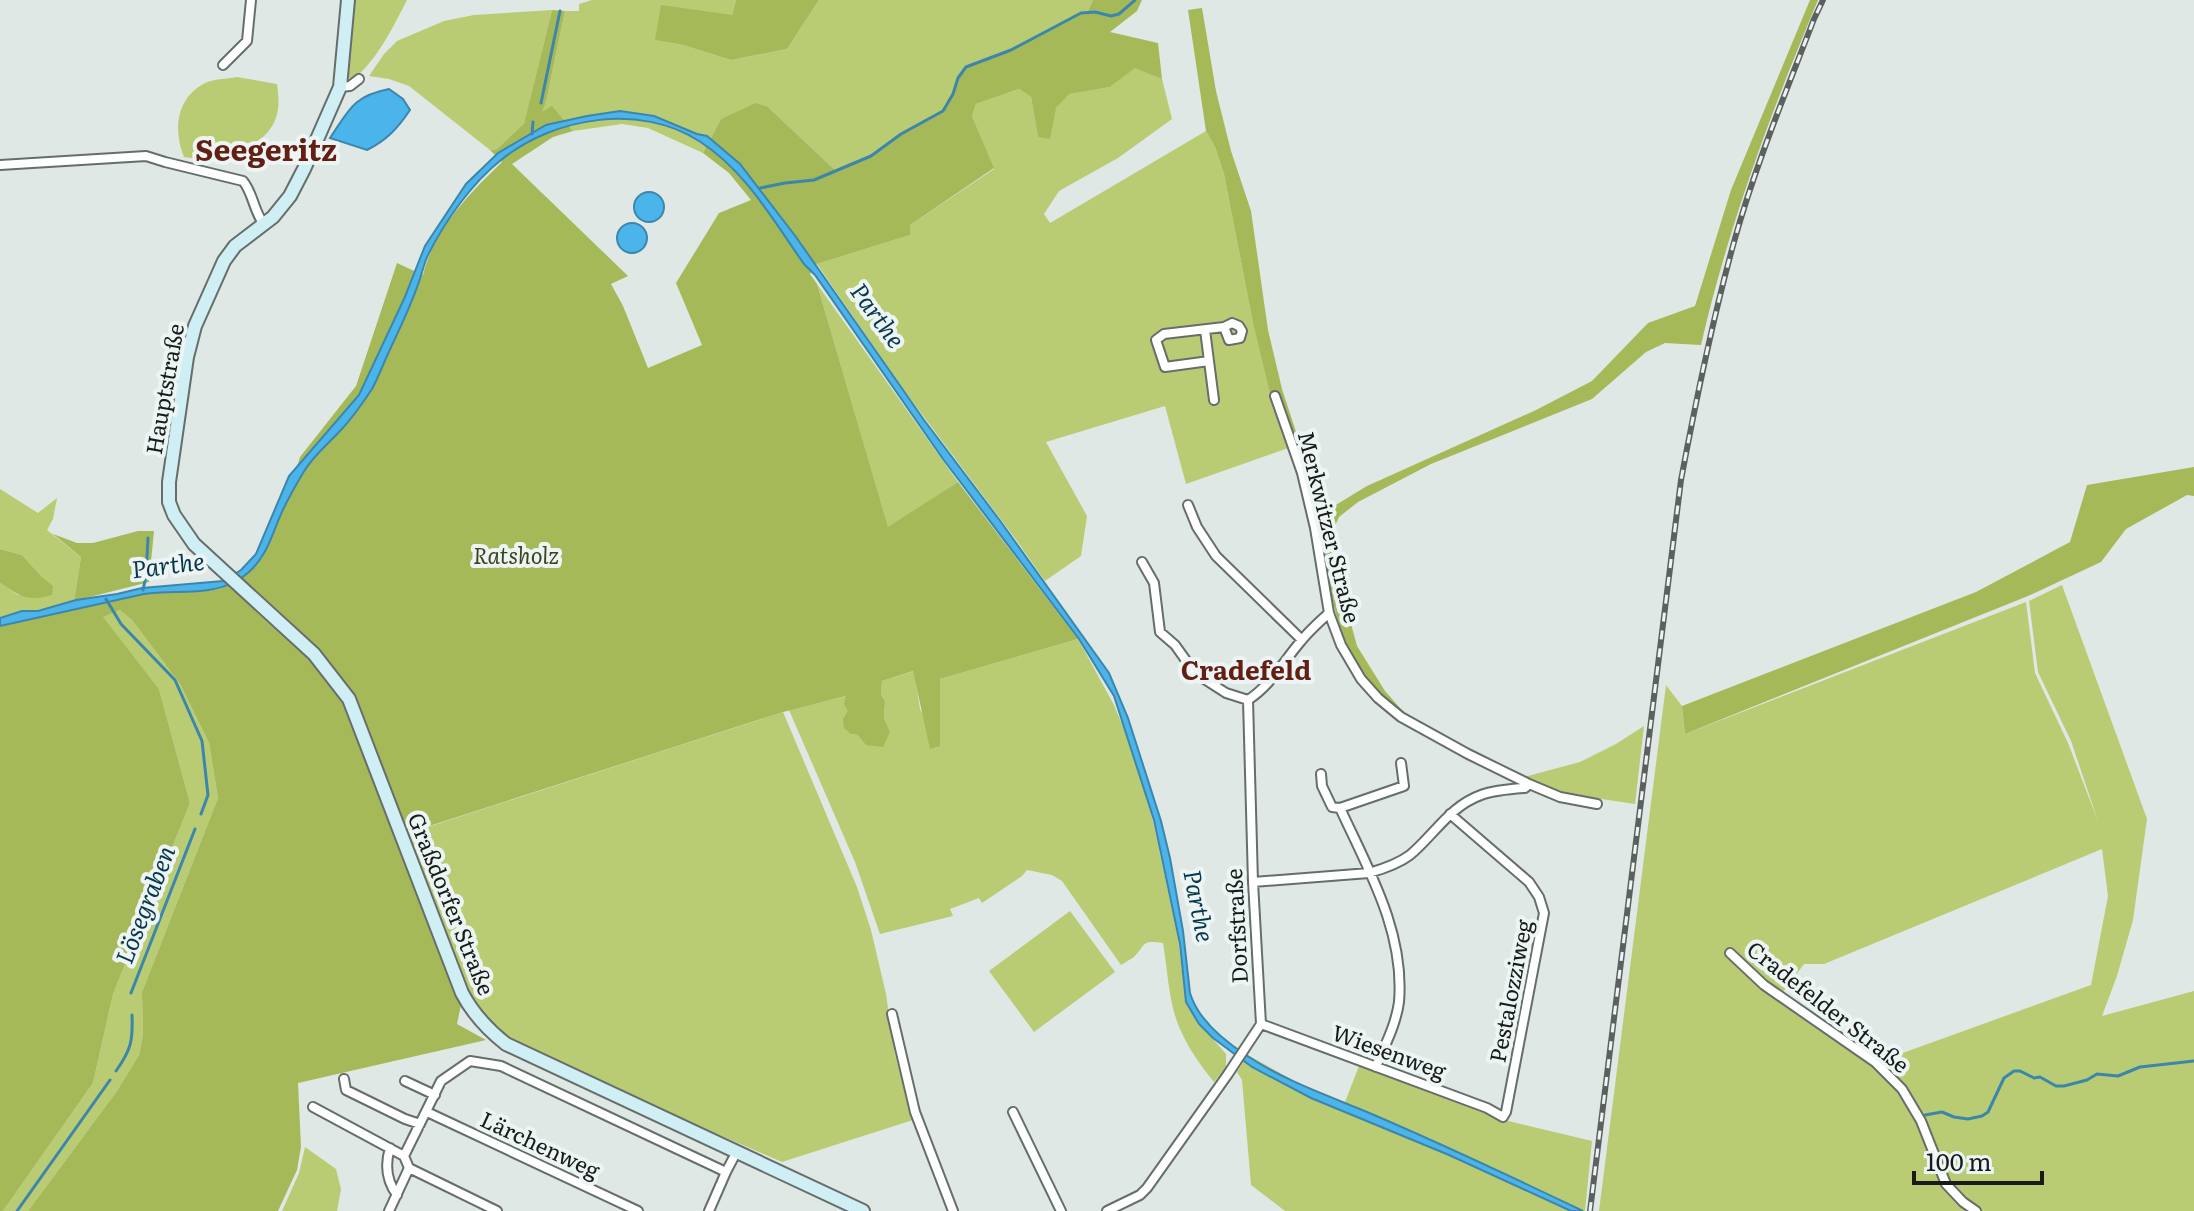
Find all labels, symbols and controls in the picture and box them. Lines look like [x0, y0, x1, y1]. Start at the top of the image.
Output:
district label: Seegeritz [195, 126, 337, 170]
water label: Parthe [843, 275, 915, 354]
street label: Hauptstraße [136, 321, 191, 457]
street label: Merkwitzer Straße [1291, 427, 1370, 626]
park label: Ratsholz [473, 538, 559, 571]
water label: Parthe [129, 542, 206, 585]
district label: Cradefeld [1181, 649, 1311, 688]
street label: Graßdorfer Straße [401, 807, 504, 1000]
water label: Lösegraben [105, 840, 182, 968]
water label: Parthe [1176, 866, 1225, 945]
street label: Dorfstraße [1216, 868, 1255, 984]
street label: Pestalozziweg [1479, 916, 1540, 1065]
street label: Cradefelder Straße [1741, 932, 1917, 1080]
street label: Wiesenweg [1328, 1015, 1452, 1087]
street label: Lärchenweg [476, 1102, 606, 1186]
scale bar [1914, 1135, 2042, 1185]
text: 100 m [1926, 1143, 1992, 1178]

